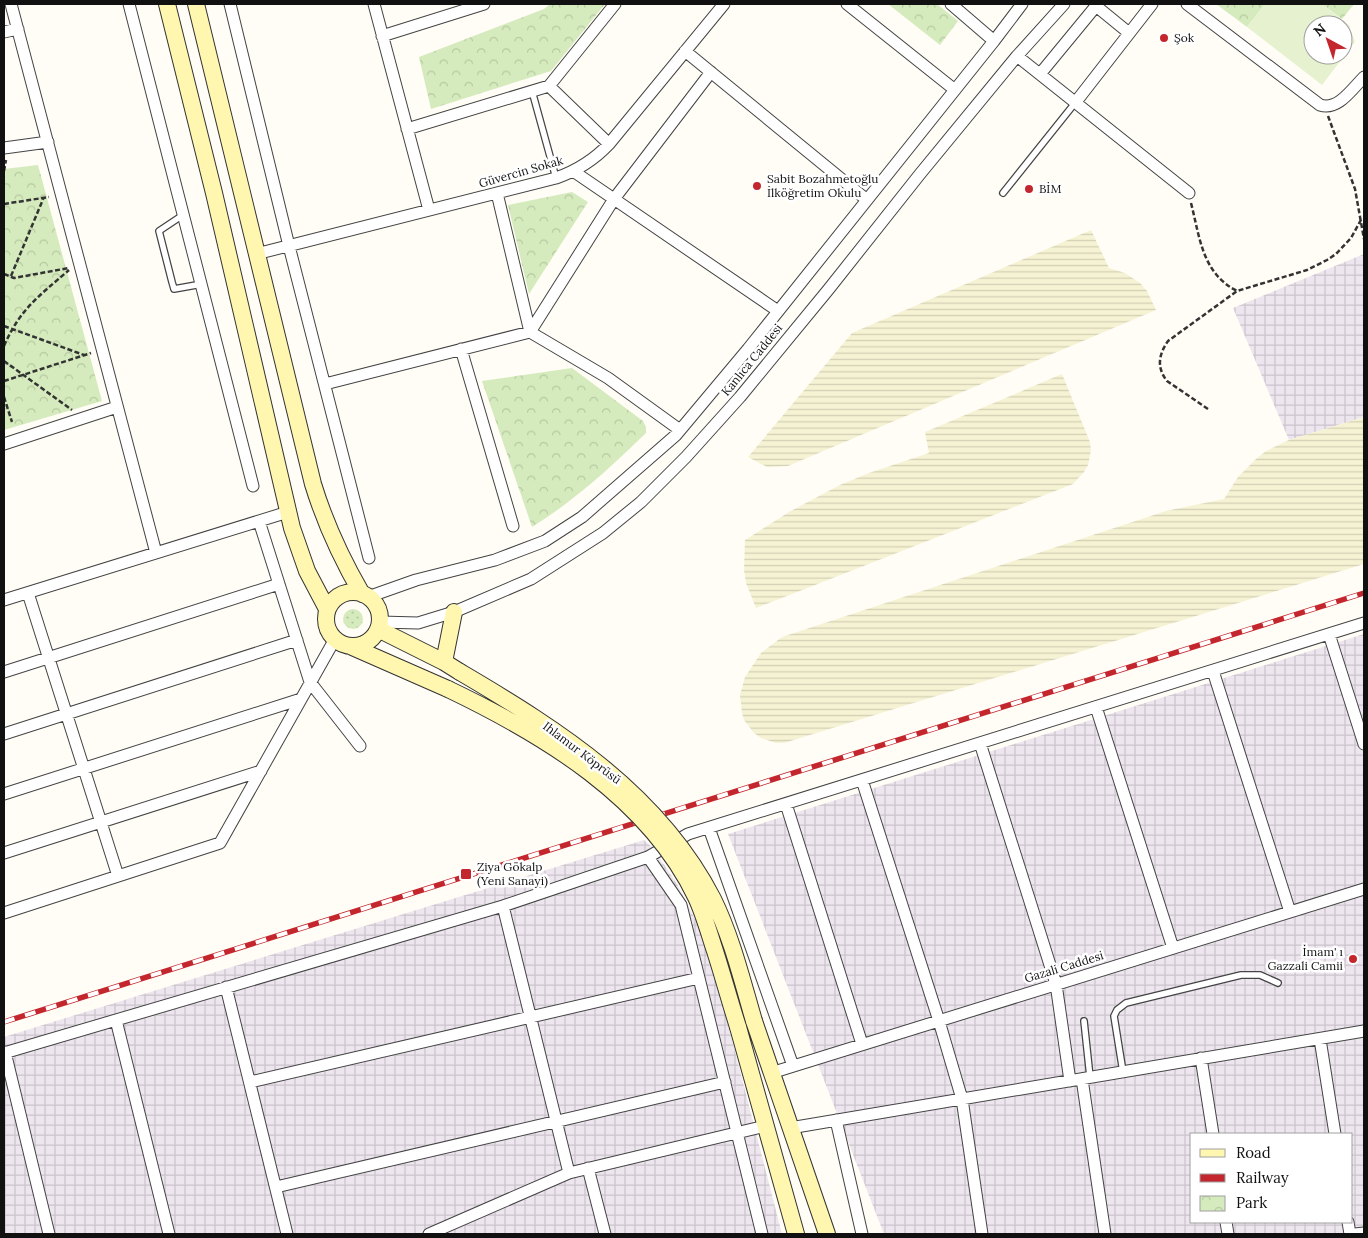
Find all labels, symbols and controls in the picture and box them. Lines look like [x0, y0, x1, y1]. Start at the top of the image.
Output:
north arrow [1303, 15, 1353, 65]
text: N [1310, 20, 1330, 40]
place label: Şok [1174, 30, 1195, 45]
marker: Şok [1158, 32, 1170, 44]
street label: Güvercin Sokak [477, 152, 565, 191]
place label: Sabit Bozahmetoğlu İlköğretim Okulu [767, 171, 879, 200]
marker: Sabit Bozahmetoğlu İlköğretim Okulu [751, 180, 763, 192]
place label: BİM [1039, 181, 1061, 196]
marker: BİM [1023, 183, 1035, 195]
street label: Kanlıca Caddesi [718, 321, 785, 399]
street label: Ihlamur Köprüsü [540, 718, 624, 787]
place label: Ziya Gökalp (Yeni Sanayi) [477, 859, 548, 889]
marker: Ziya Gökalp (Yeni Sanayi) [459, 867, 473, 881]
place label: İmam' ı Gazzali Camii [1267, 944, 1343, 973]
street label: Gazali Caddesi [1023, 947, 1105, 986]
marker: İmam' ı Gazzali Camii [1347, 953, 1359, 965]
legend [1190, 1133, 1353, 1223]
text: Road [1236, 1143, 1271, 1162]
text: Railway [1236, 1168, 1289, 1187]
text: Park [1236, 1193, 1267, 1212]

